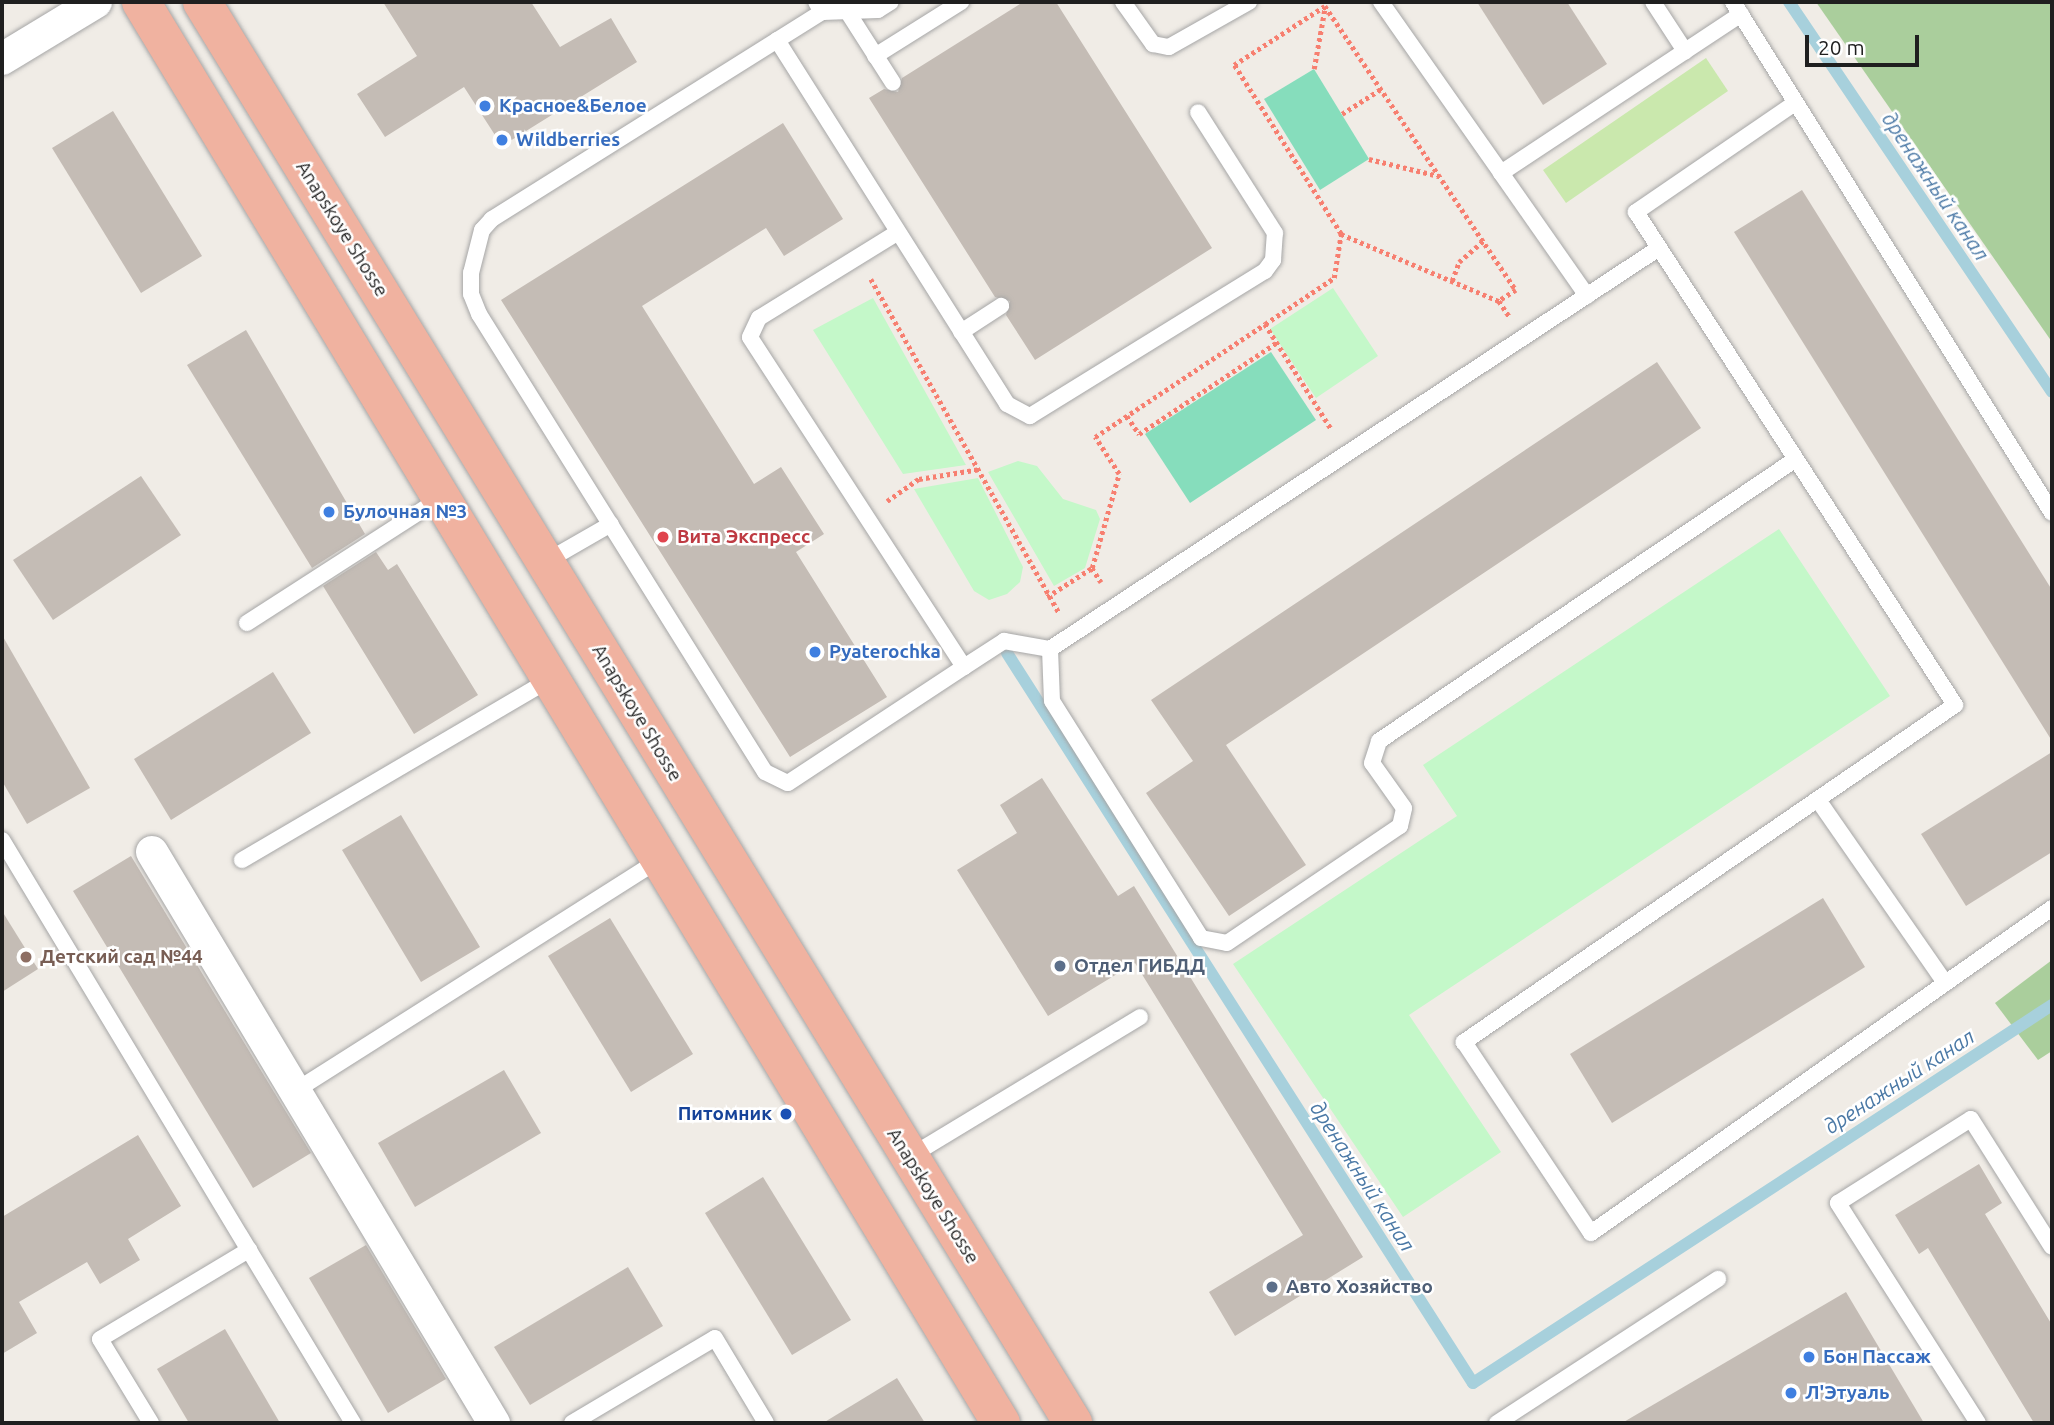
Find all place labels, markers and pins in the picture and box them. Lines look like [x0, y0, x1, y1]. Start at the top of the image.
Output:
place label: Красное&Белое [499, 95, 647, 117]
marker: Красное&Белое [477, 98, 493, 114]
place label: Wildberries [516, 129, 620, 151]
marker: Wildberries [494, 132, 510, 148]
place label: Булочная №3 [343, 501, 467, 523]
marker: Булочная №3 [321, 504, 337, 520]
place label: Вита Экспресс [677, 526, 810, 548]
marker: Вита Экспресс [655, 529, 671, 545]
place label: Pyaterochka [829, 641, 941, 663]
marker: Pyaterochka [807, 644, 823, 660]
place label: Детский сад №44 [40, 946, 203, 968]
marker: Детский сад №44 [18, 949, 34, 965]
place label: Отдел ГИБДД [1074, 955, 1205, 977]
marker: Отдел ГИБДД [1052, 958, 1068, 974]
place label: Питомник [678, 1103, 772, 1125]
marker: Питомник [778, 1106, 794, 1122]
place label: Авто Хозяйство [1286, 1276, 1433, 1298]
marker: Авто Хозяйство [1264, 1279, 1280, 1295]
place label: Бон Пассаж [1823, 1346, 1931, 1368]
marker: Бон Пассаж [1801, 1349, 1817, 1365]
place label: Л'Этуаль [1805, 1382, 1889, 1404]
marker: Л'Этуаль [1783, 1385, 1799, 1401]

